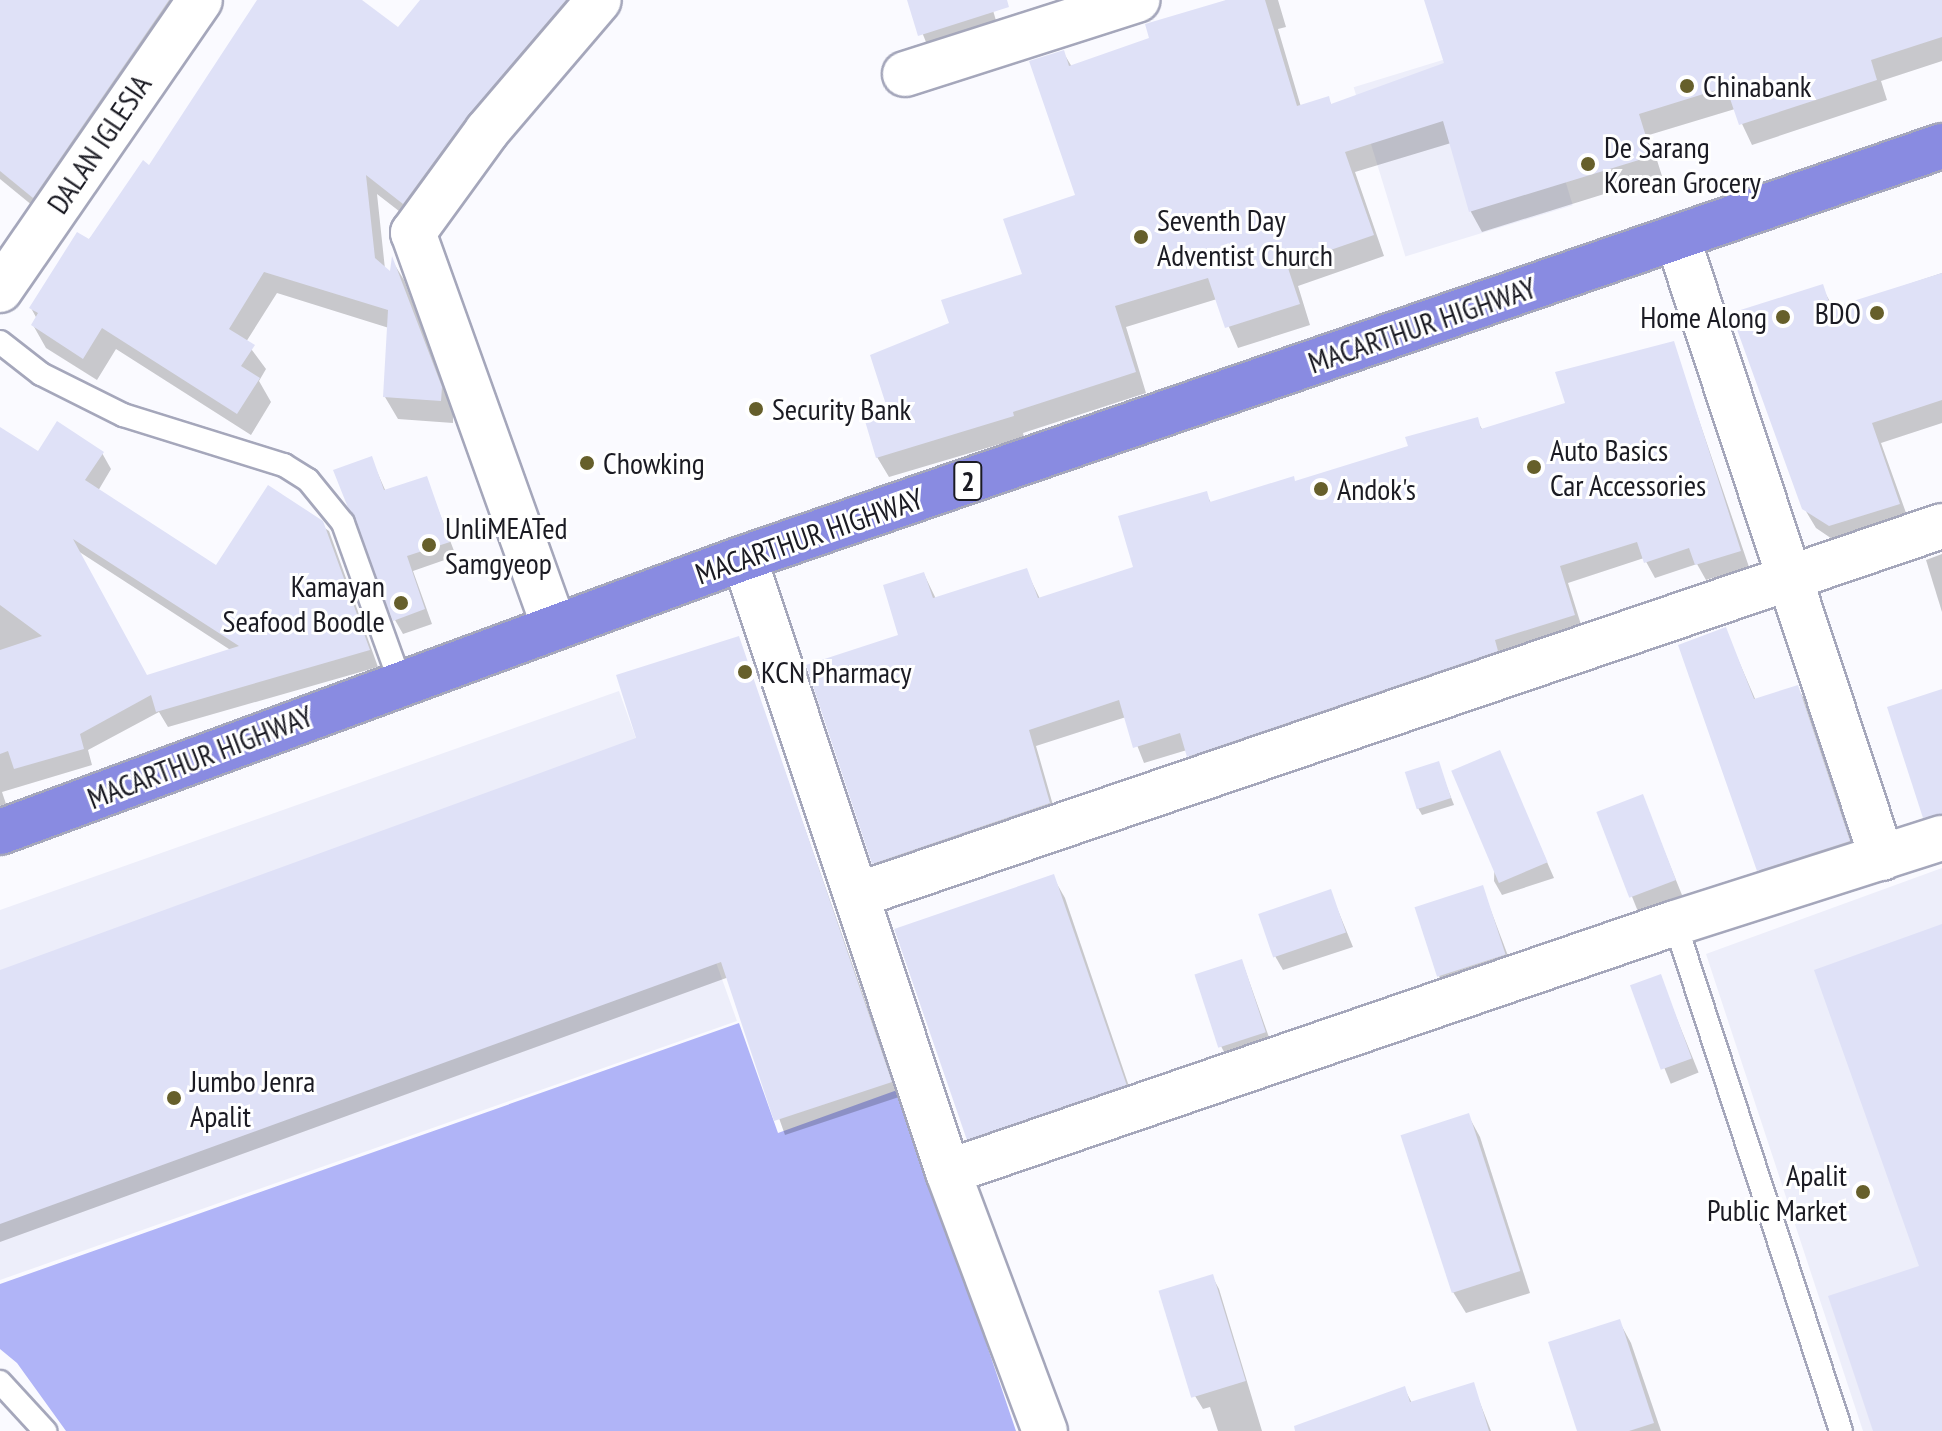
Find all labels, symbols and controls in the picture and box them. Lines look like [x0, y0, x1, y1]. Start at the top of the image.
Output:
street label: DALAN IGLESIA [39, 68, 159, 220]
place label: Chinabank [1703, 68, 1811, 104]
marker: Chinabank [1678, 77, 1696, 95]
place label: De Sarang Korean Grocery [1604, 129, 1761, 200]
marker: De Sarang Korean Grocery [1579, 155, 1597, 173]
place label: Seventh Day Adventist Church [1157, 202, 1333, 272]
marker: Seventh Day Adventist Church [1132, 228, 1150, 246]
street label: MACARTHUR HIGHWAY [1304, 269, 1540, 381]
place label: BDO [1815, 295, 1861, 331]
place label: Home Along [1639, 299, 1767, 335]
marker: BDO [1868, 304, 1886, 322]
marker: Home Along [1774, 308, 1792, 326]
place label: Security Bank [772, 391, 912, 427]
marker: Security Bank [747, 400, 765, 418]
place label: Auto Basics Car Accessories [1550, 432, 1707, 502]
place label: Chowking [603, 445, 705, 481]
marker: Chowking [578, 454, 596, 472]
road number: 2 [952, 457, 984, 505]
marker: Auto Basics Car Accessories [1525, 458, 1543, 476]
place label: Andok's [1337, 471, 1416, 507]
street label: MACARTHUR HIGHWAY [691, 480, 927, 592]
marker: Andok's [1312, 480, 1330, 498]
place label: UnliMEATed Samgyeop [445, 510, 568, 580]
marker: UnliMEATed Samgyeop [420, 536, 438, 554]
place label: Kamayan Seafood Boodle [223, 568, 385, 638]
marker: Kamayan Seafood Boodle [392, 594, 410, 612]
place label: KCN Pharmacy [761, 654, 912, 690]
marker: KCN Pharmacy [736, 663, 754, 681]
street label: MACARTHUR HIGHWAY [82, 698, 318, 816]
place label: Jumbo Jenra Apalit [190, 1063, 315, 1134]
marker: Jumbo Jenra Apalit [165, 1089, 183, 1107]
place label: Apalit Public Market [1706, 1157, 1847, 1228]
marker: Apalit Public Market [1854, 1183, 1872, 1201]

